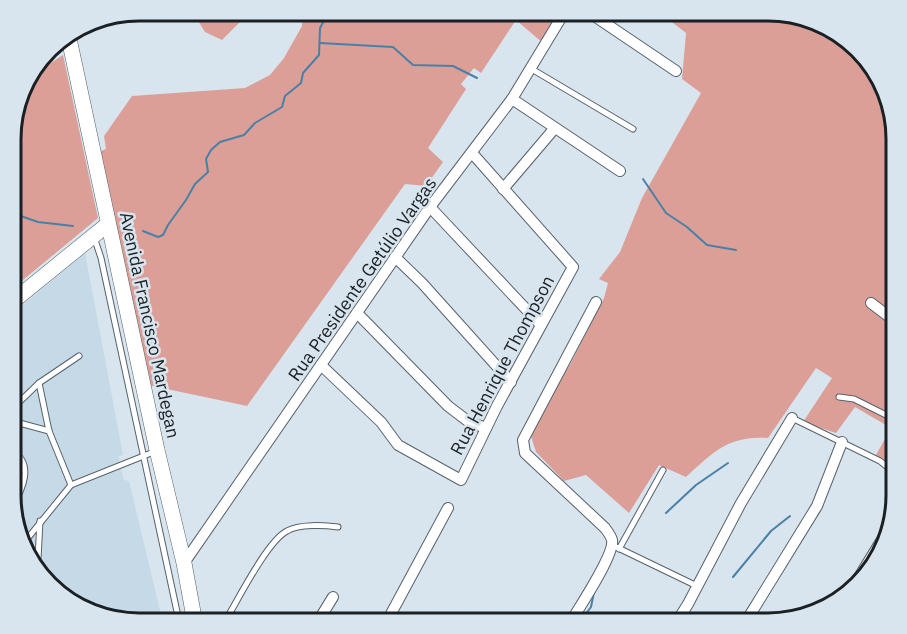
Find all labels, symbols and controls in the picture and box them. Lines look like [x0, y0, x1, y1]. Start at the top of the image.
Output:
street label: Rua Presidente Getúlio Vargas [283, 173, 441, 385]
street label: Avenida Francisco Mardegan [115, 210, 185, 440]
street label: Rua Henrique Thompson [445, 271, 559, 459]

